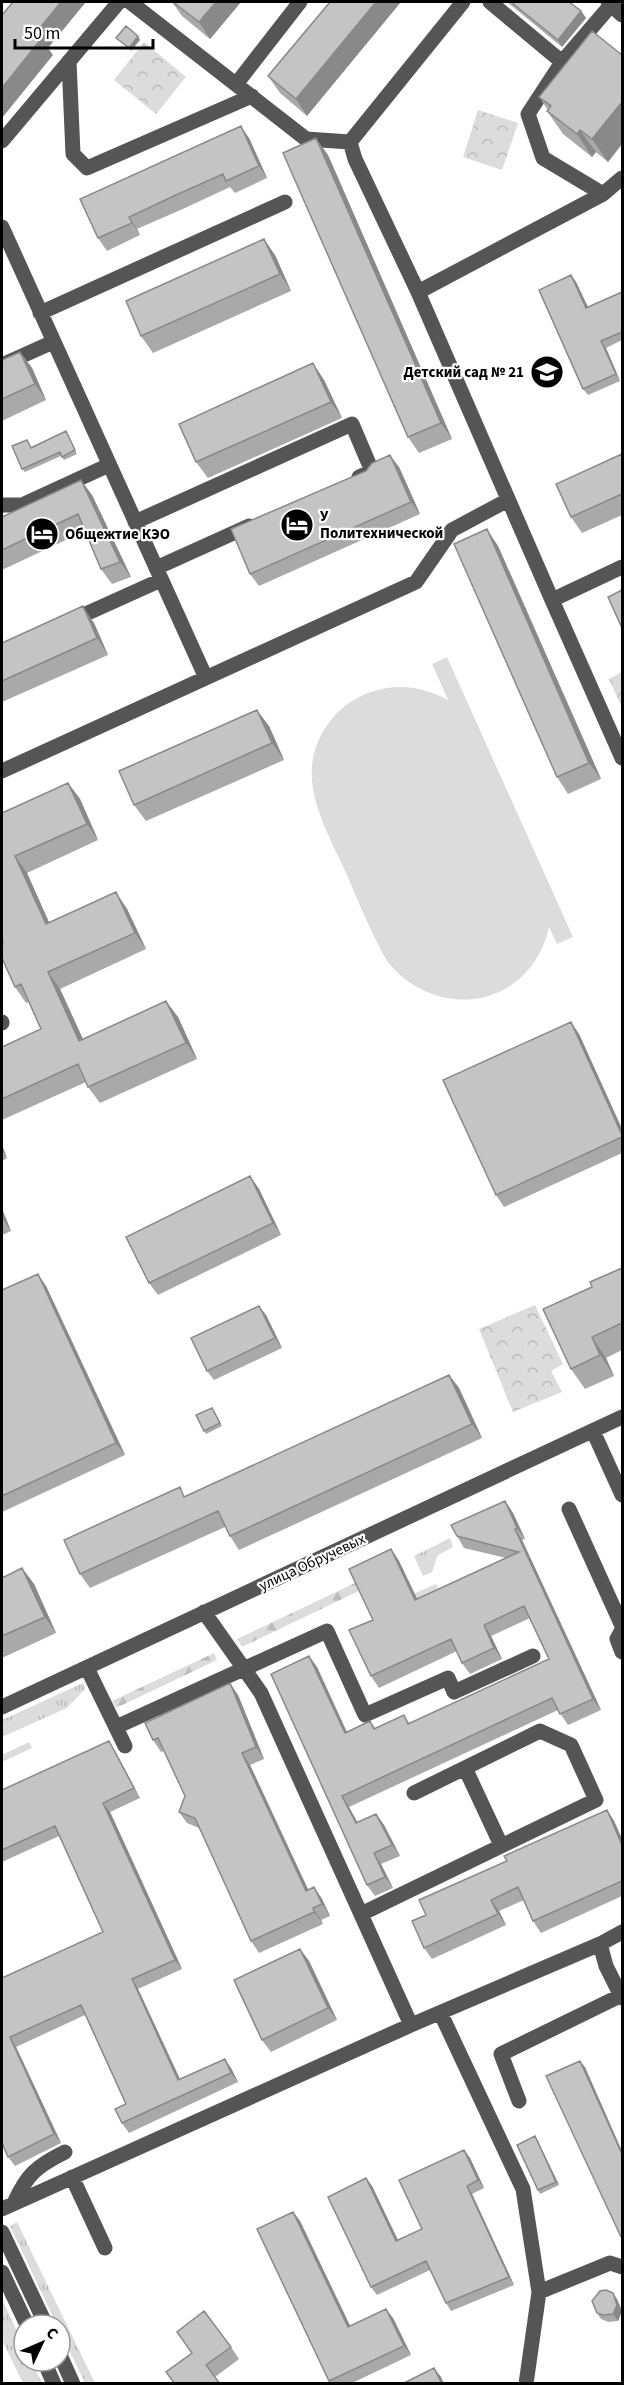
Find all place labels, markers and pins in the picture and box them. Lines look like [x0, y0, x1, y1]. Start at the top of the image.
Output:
school or university icon: Детский сад № 21 [529, 354, 565, 390]
place label: Детский сад № 21 [403, 362, 524, 383]
place label: У Политехнической [320, 506, 443, 544]
hotel icon: У Политехнической [279, 507, 315, 543]
hotel icon: Общежтие КЭО [24, 516, 60, 552]
place label: Общежтие КЭО [65, 524, 170, 545]

